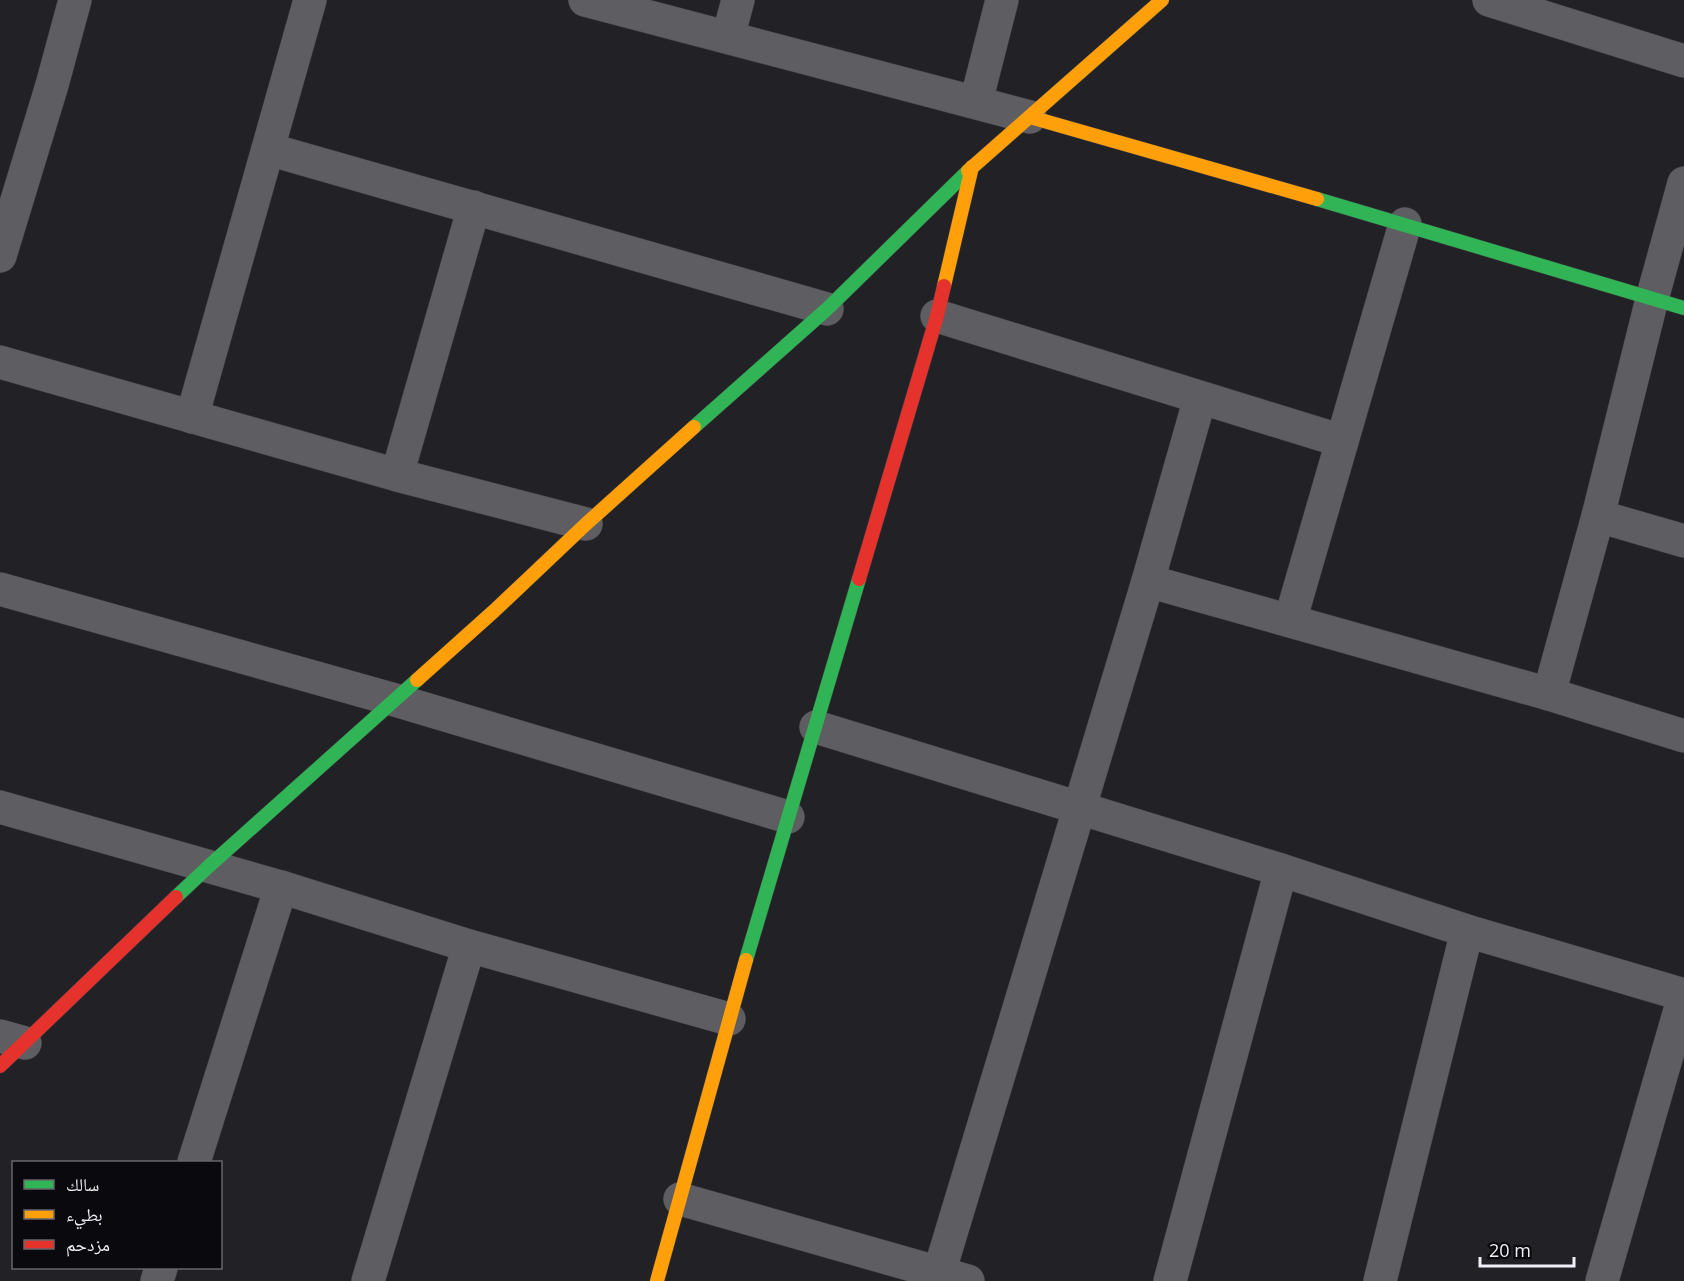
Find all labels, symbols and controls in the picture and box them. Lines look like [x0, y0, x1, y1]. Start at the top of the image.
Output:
legend [12, 1161, 222, 1269]
text: سالك [66, 1172, 99, 1196]
text: بطيء [66, 1202, 103, 1230]
scale bar [1480, 1230, 1574, 1268]
text: مزدحم [66, 1232, 110, 1257]
text: 20 m [1489, 1238, 1531, 1262]

